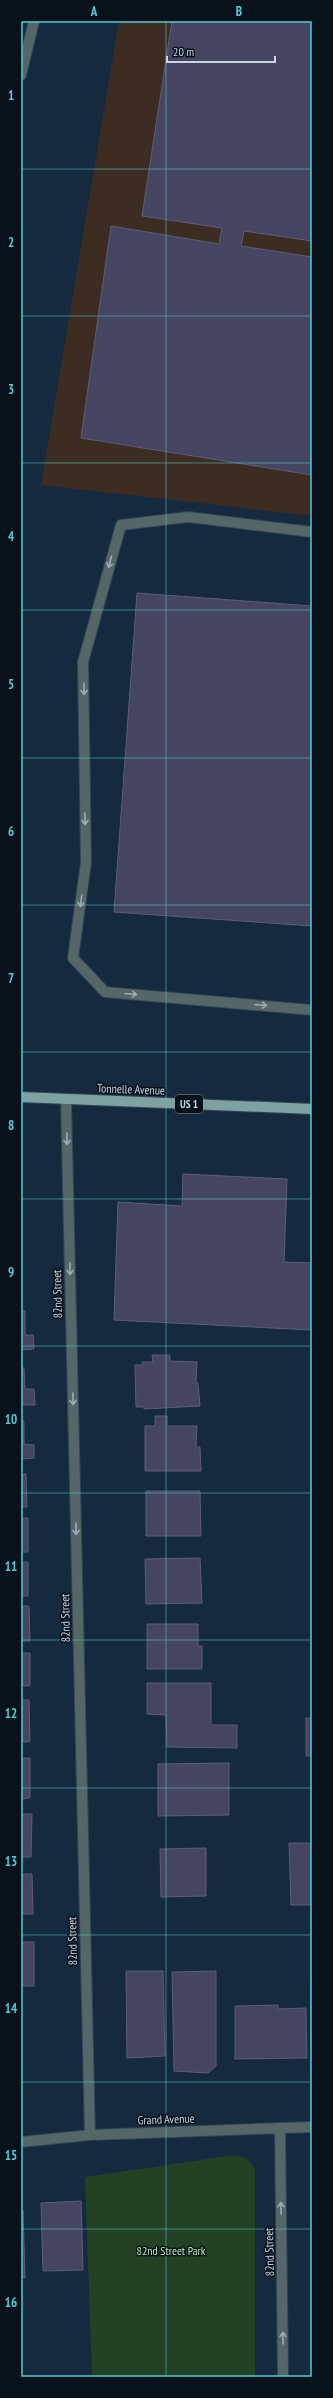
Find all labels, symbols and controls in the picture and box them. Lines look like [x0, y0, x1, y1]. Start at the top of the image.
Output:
text: A [90, 3, 98, 20]
text: B [236, 3, 242, 20]
scale bar [167, 38, 275, 64]
text: 20 m [173, 44, 194, 59]
text: 1 [8, 87, 14, 104]
text: 2 [8, 234, 14, 251]
text: 3 [8, 381, 14, 398]
text: 4 [8, 528, 15, 545]
one-way arrow [106, 556, 114, 569]
text: 5 [8, 676, 14, 693]
one-way arrow [80, 682, 88, 695]
one-way arrow [81, 812, 89, 825]
text: 6 [8, 823, 14, 840]
one-way arrow [77, 894, 84, 907]
text: 7 [8, 970, 14, 987]
one-way arrow [124, 991, 137, 998]
one-way arrow [254, 1001, 267, 1008]
street label: Tonnelle Avenue [97, 1080, 165, 1098]
road number: US 1 [175, 1095, 203, 1113]
text: 8 [8, 1117, 14, 1134]
one-way arrow [63, 1132, 70, 1145]
one-way arrow [66, 1262, 73, 1275]
text: 9 [8, 1264, 14, 1281]
street label: 82nd Street [49, 1269, 65, 1318]
one-way arrow [69, 1392, 76, 1405]
text: 10 [5, 1411, 17, 1428]
one-way arrow [72, 1522, 79, 1535]
text: 11 [5, 1558, 17, 1575]
street label: 82nd Street [57, 1593, 73, 1642]
text: 12 [5, 1705, 17, 1722]
text: 13 [5, 1853, 17, 1870]
street label: 82nd Street [64, 1916, 80, 1965]
text: 14 [5, 2000, 18, 2017]
street label: Grand Avenue [137, 2111, 195, 2127]
text: 15 [5, 2147, 17, 2164]
one-way arrow [277, 2202, 285, 2215]
street label: 82nd Street [261, 2227, 277, 2276]
park label: 82nd Street Park [136, 2243, 206, 2258]
text: 16 [5, 2294, 17, 2311]
one-way arrow [279, 2332, 287, 2345]

